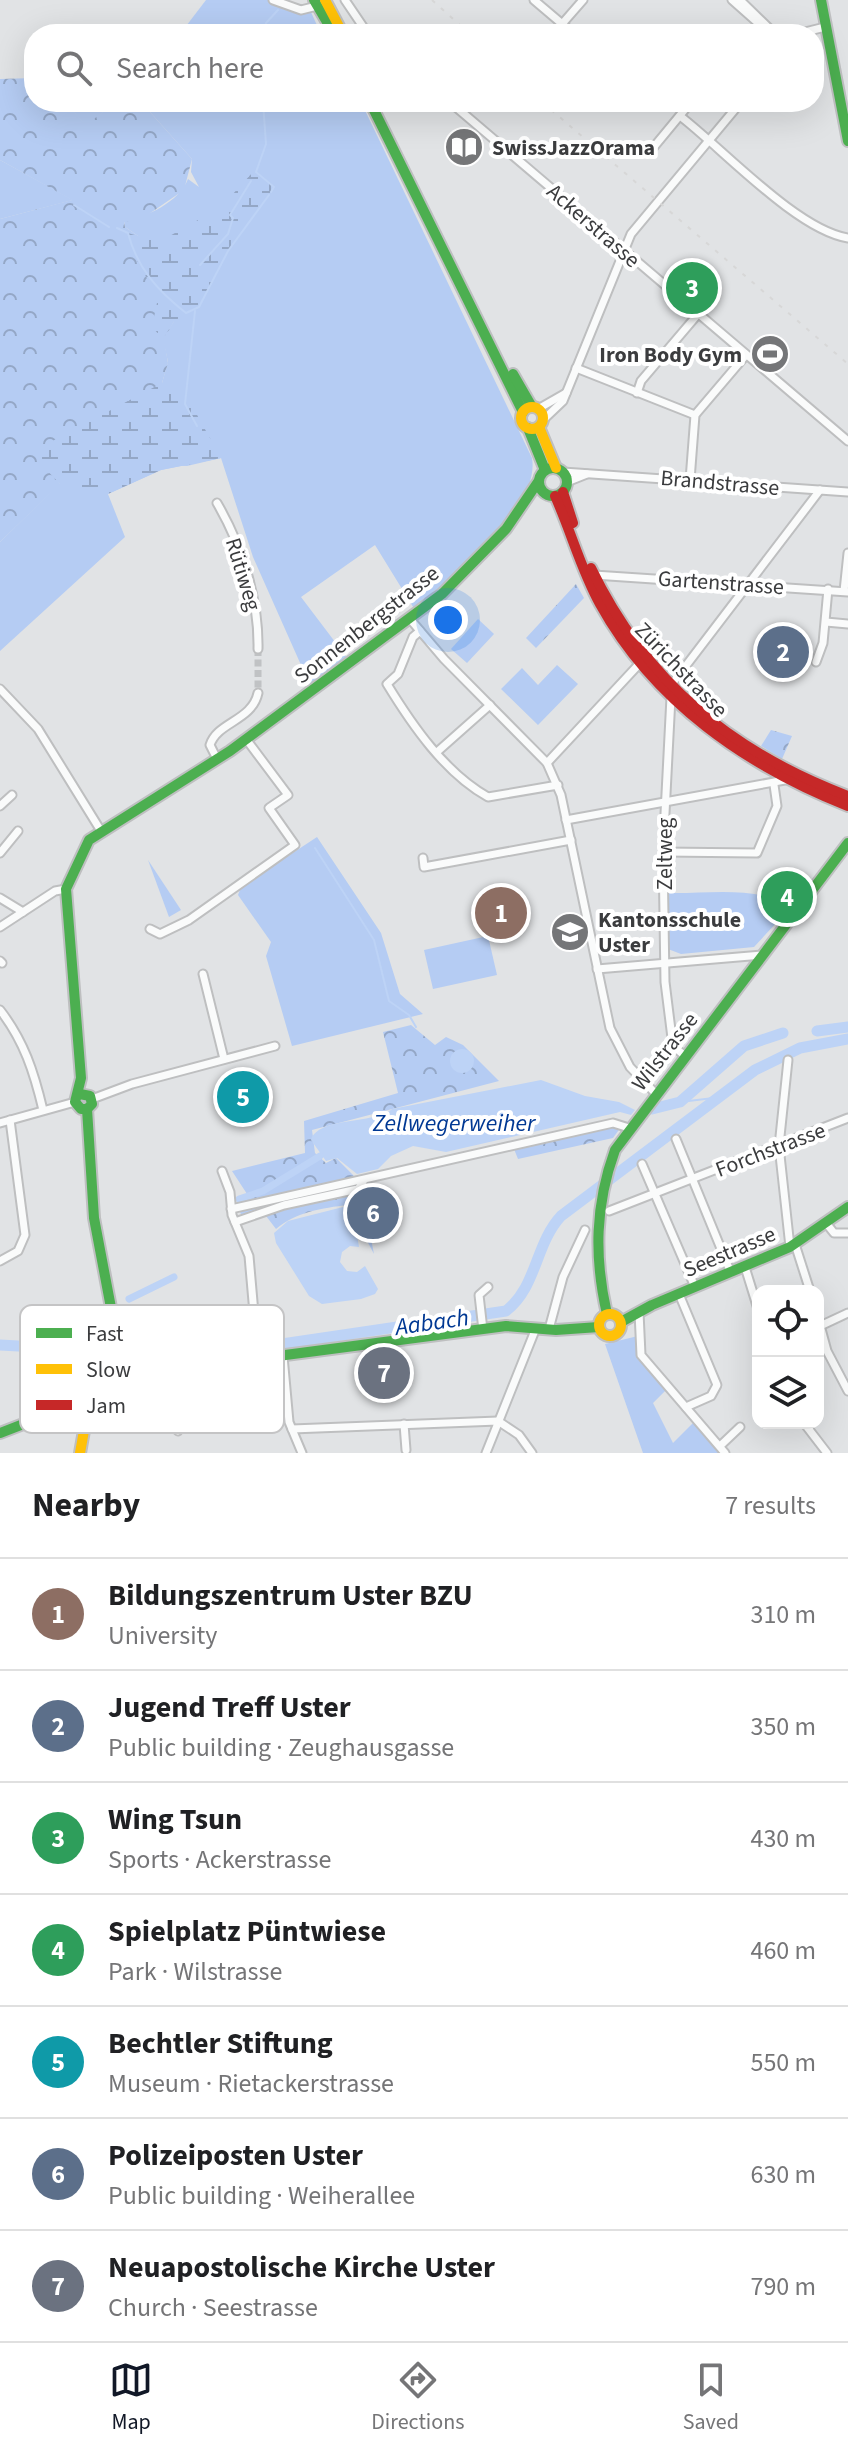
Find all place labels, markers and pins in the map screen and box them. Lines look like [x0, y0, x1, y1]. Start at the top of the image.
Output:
library icon: SwissJazzOrama [443, 126, 485, 168]
place label: SwissJazzOrama [492, 132, 655, 164]
pin: 3 [666, 258, 718, 318]
sports icon: Iron Body Gym [749, 333, 791, 375]
place label: Iron Body Gym [599, 339, 742, 371]
pin: 2 [757, 622, 809, 682]
pin: 4 [761, 867, 813, 927]
pin: 1 [475, 883, 527, 943]
place label: Kantonsschule Uster [598, 904, 741, 961]
school or university icon: Kantonsschule Uster [549, 911, 591, 953]
pin: 5 [217, 1067, 269, 1127]
pin: 6 [347, 1183, 399, 1243]
pin: 7 [358, 1343, 410, 1403]

